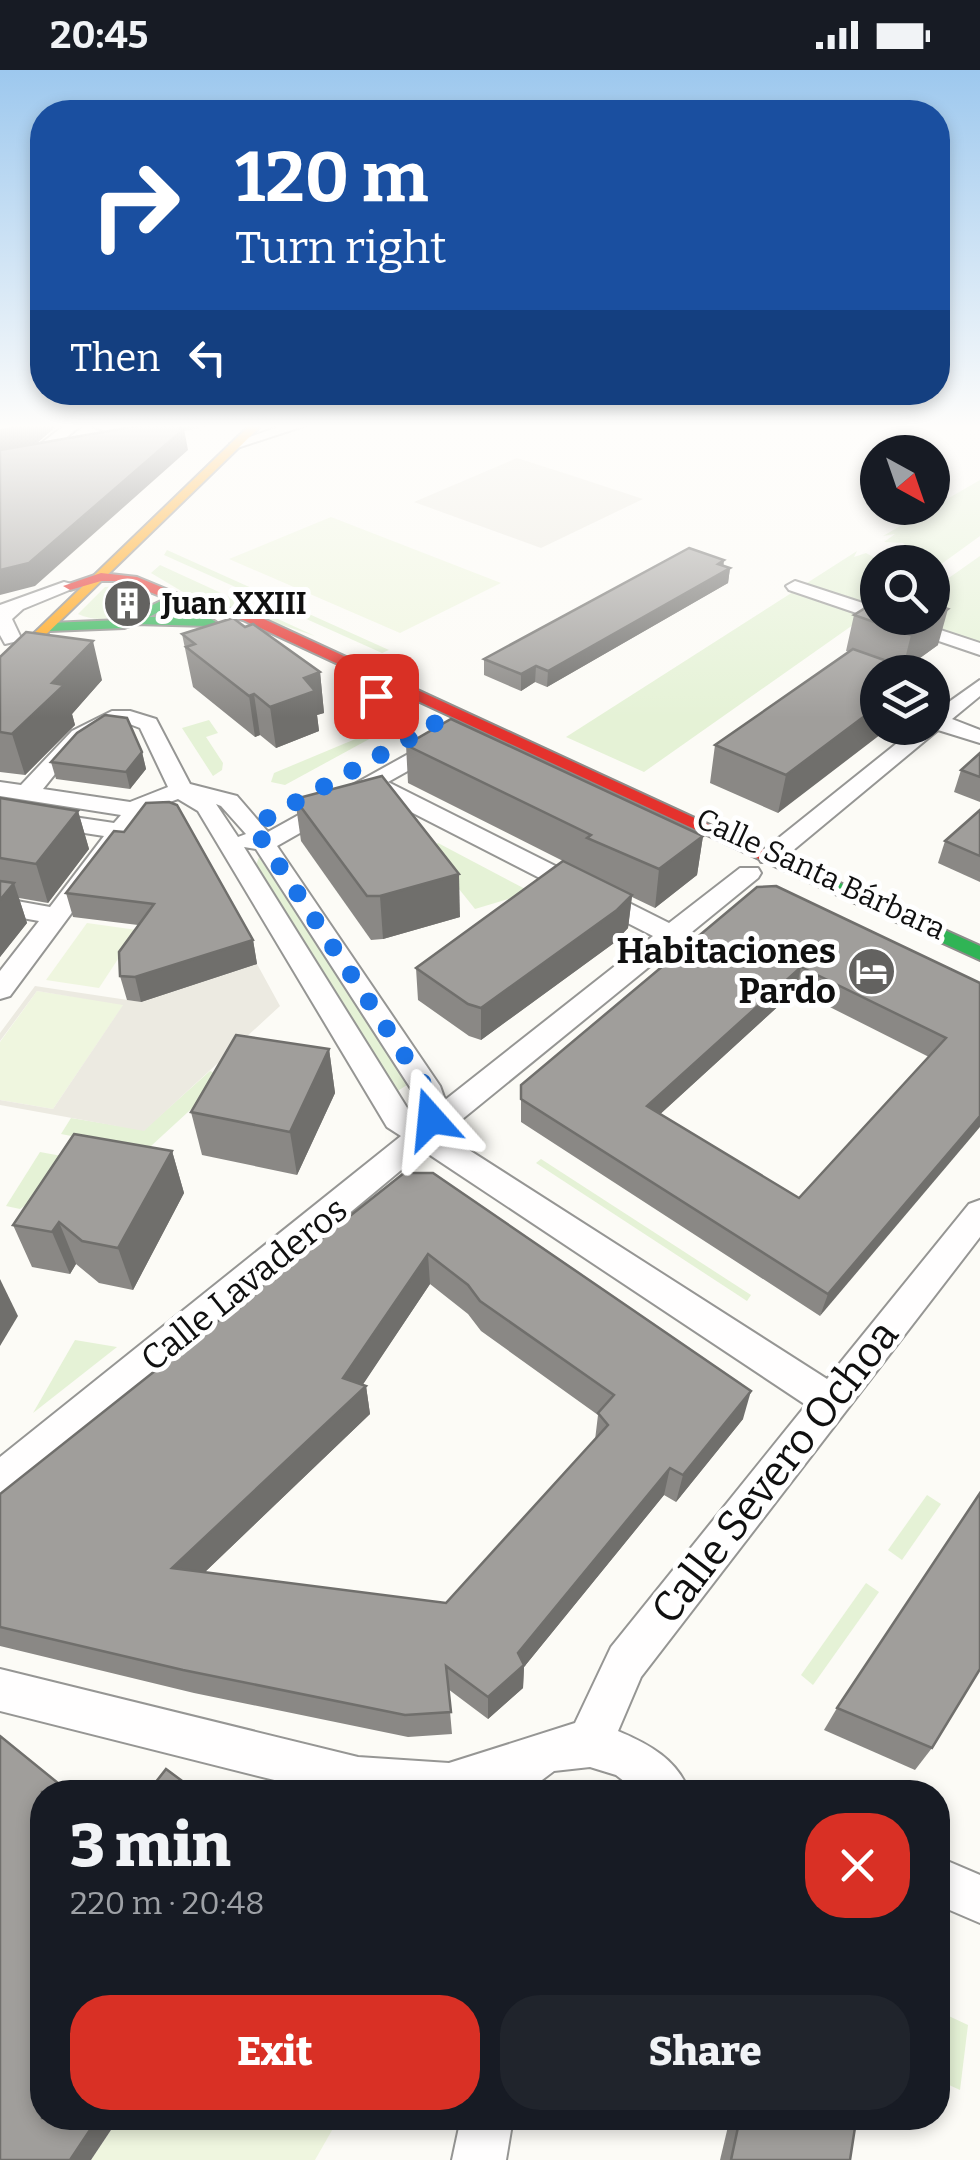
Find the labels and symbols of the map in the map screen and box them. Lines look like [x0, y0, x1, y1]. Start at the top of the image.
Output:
north arrow [860, 435, 950, 525]
building icon: Juan XXIII [101, 578, 153, 630]
place label: Juan XXIII [160, 586, 307, 622]
pin [334, 654, 419, 739]
street label: Calle Santa Bárbara [691, 800, 951, 948]
place label: Habitaciones Pardo [616, 930, 836, 1012]
hotel icon: Habitaciones Pardo [845, 945, 897, 997]
position arrow [379, 1067, 483, 1171]
street label: Calle Lavaderos [133, 1188, 355, 1380]
street label: Calle Severo Ochoa [641, 1310, 909, 1634]

